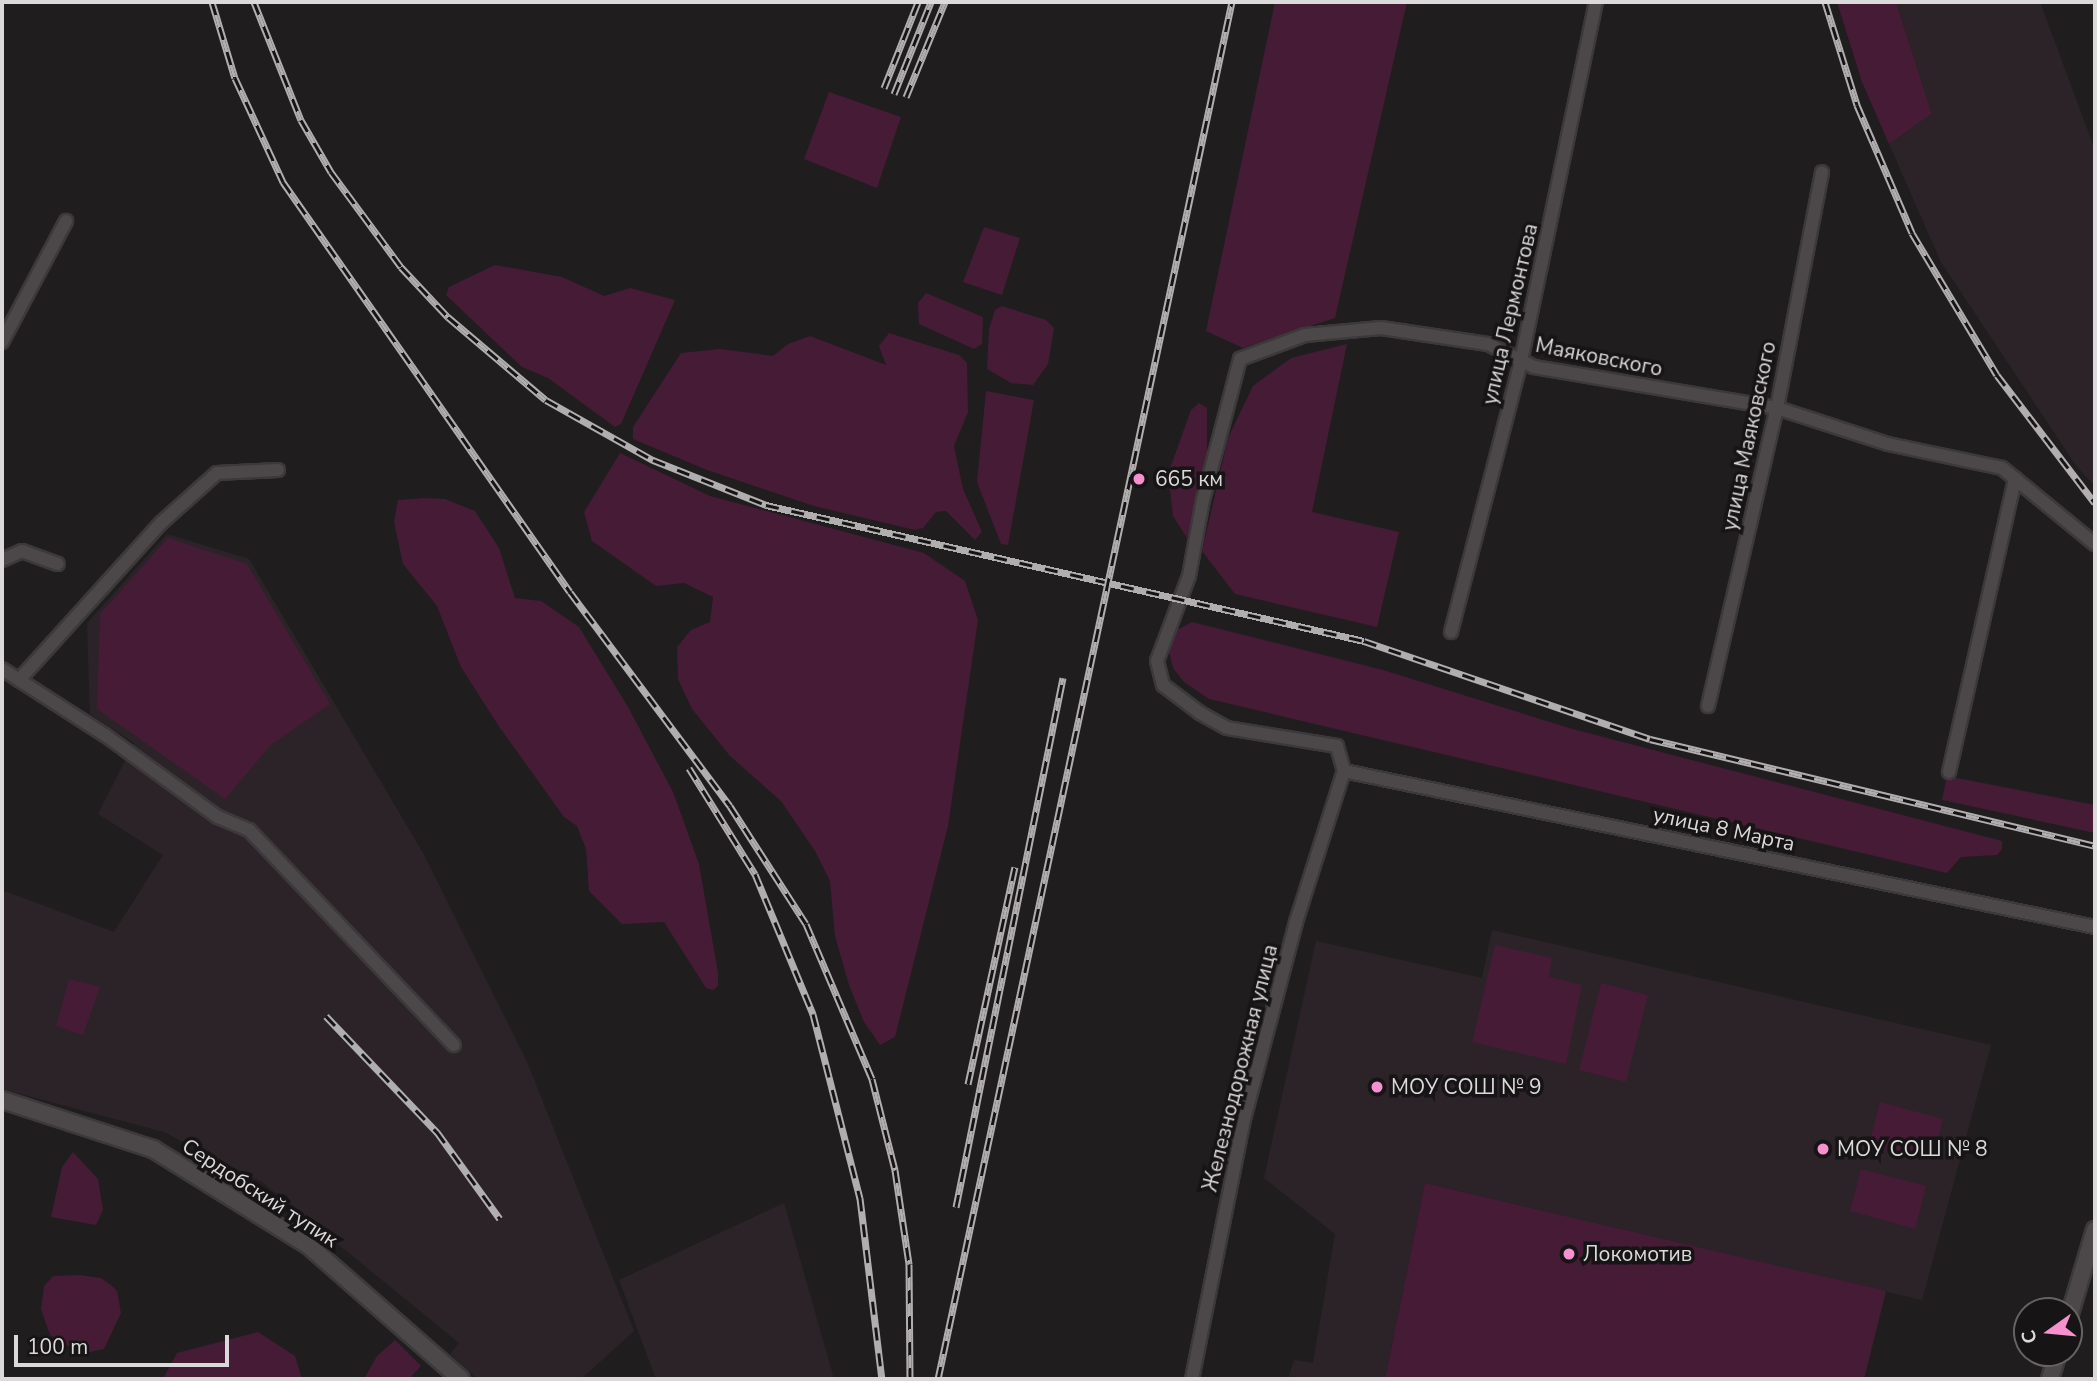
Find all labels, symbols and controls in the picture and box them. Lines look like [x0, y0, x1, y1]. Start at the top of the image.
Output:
street label: улица Лермонтова [1477, 221, 1543, 407]
street label: Маяковского [1533, 332, 1665, 382]
street label: улица Маяковского [1717, 339, 1781, 533]
place label: 665 км [1155, 466, 1223, 492]
marker: 665 км [1129, 469, 1149, 489]
street label: улица 8 Марта [1651, 802, 1797, 856]
street label: Железнодорожная улица [1197, 942, 1283, 1194]
place label: МОУ СОШ № 9 [1391, 1074, 1542, 1100]
marker: МОУ СОШ № 9 [1369, 1079, 1385, 1095]
street label: Сердобский тупик [177, 1133, 343, 1253]
place label: МОУ СОШ № 8 [1837, 1136, 1988, 1162]
marker: МОУ СОШ № 8 [1815, 1141, 1831, 1157]
place label: Локомотив [1583, 1241, 1692, 1267]
marker: Локомотив [1561, 1246, 1577, 1262]
north arrow [2013, 1297, 2083, 1367]
scale bar [18, 1322, 233, 1366]
text: С [2015, 1327, 2044, 1347]
text: 100 m [27, 1333, 88, 1361]

